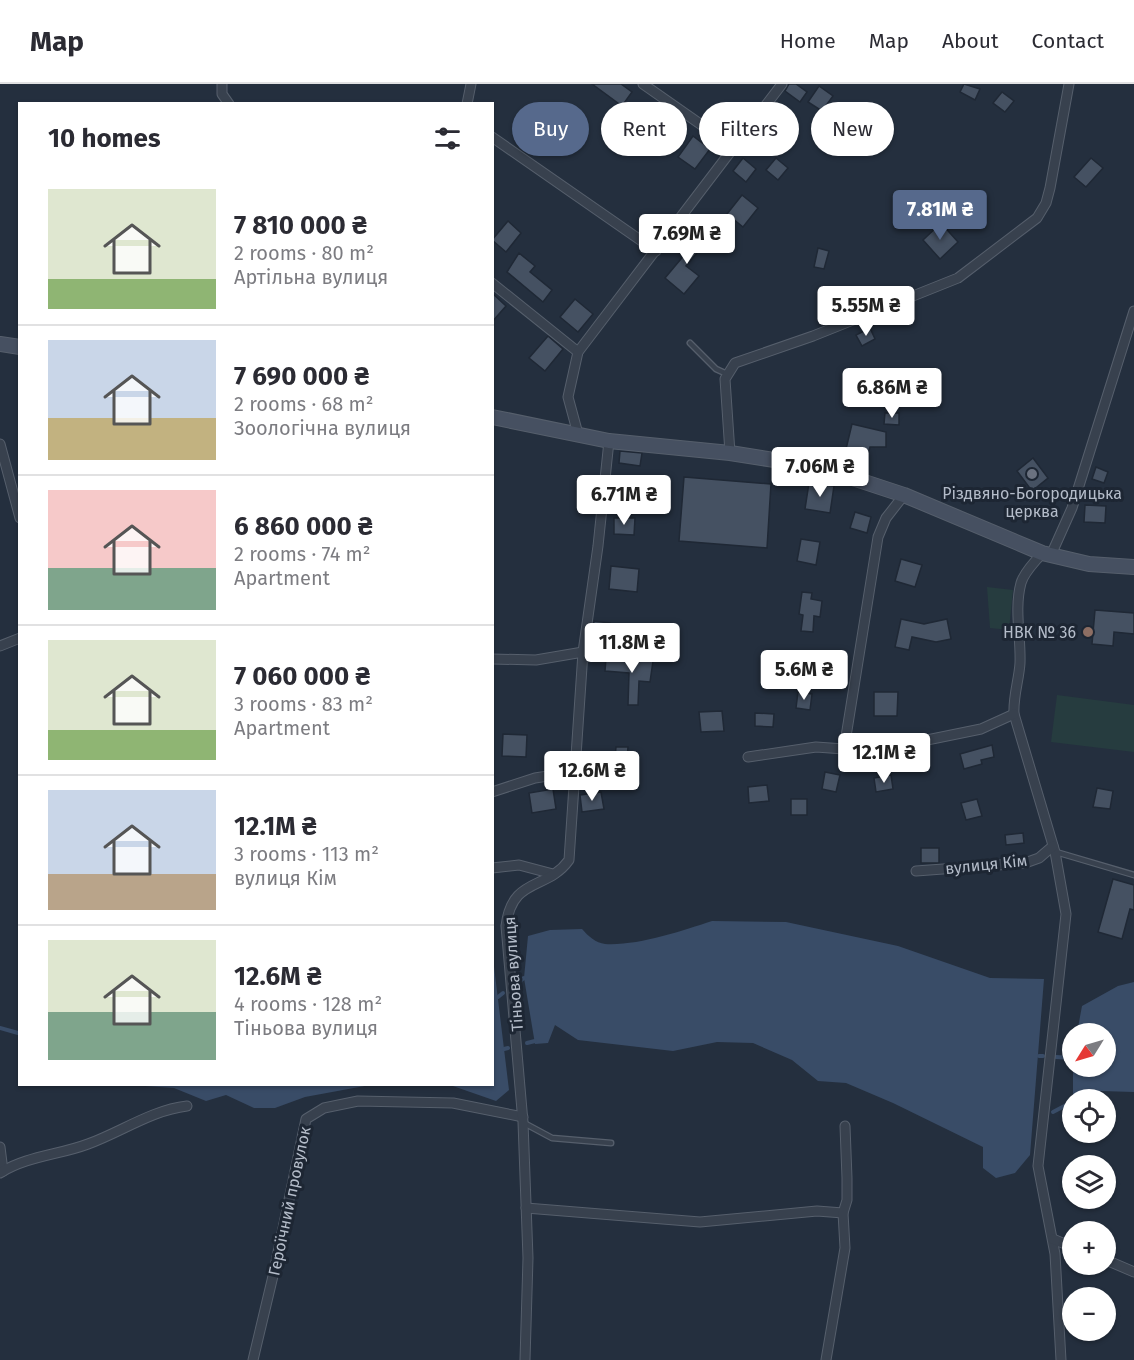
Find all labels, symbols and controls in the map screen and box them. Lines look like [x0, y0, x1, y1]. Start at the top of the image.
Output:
text: Map [30, 25, 84, 58]
text: Home [780, 28, 836, 54]
text: Map [869, 28, 909, 54]
text: About [942, 28, 999, 54]
text: Contact [1032, 28, 1104, 54]
chip: Buy [512, 102, 589, 156]
chip: Rent [601, 102, 687, 156]
chip: Filters [699, 102, 799, 156]
chip: New [811, 102, 894, 156]
icon: filters [431, 122, 464, 155]
text: 10 homes [48, 123, 161, 154]
pin: 7.81M ₴ [885, 190, 995, 241]
text: 7.81M ₴ [907, 197, 973, 221]
text: 7 810 000 ₴ [234, 210, 367, 241]
icon: home [96, 213, 168, 285]
pin: 7.69M ₴ [632, 214, 742, 265]
text: 7.69M ₴ [653, 221, 721, 245]
text: 2 rooms · 80 m² [234, 241, 374, 265]
text: Артільна вулиця [234, 265, 388, 289]
pin: 5.55M ₴ [811, 286, 921, 337]
text: 5.55M ₴ [831, 293, 901, 317]
text: 7 690 000 ₴ [234, 361, 369, 392]
icon: home [96, 364, 168, 436]
pin: 6.86M ₴ [837, 368, 947, 419]
text: 6.86M ₴ [857, 375, 927, 399]
text: 2 rooms · 68 m² [234, 392, 374, 416]
text: Зоологічна вулиця [234, 416, 411, 440]
pin: 7.06M ₴ [765, 447, 875, 498]
text: 7.06M ₴ [786, 454, 854, 478]
marker: Різдвяно-Богородицька церква [1025, 467, 1039, 481]
pin: 6.71M ₴ [569, 475, 679, 526]
text: 6.71M ₴ [591, 482, 657, 506]
place label: Різдвяно-Богородицька церква [942, 484, 1122, 521]
text: 6 860 000 ₴ [234, 511, 373, 542]
icon: home [96, 514, 168, 586]
text: 2 rooms · 74 m² [234, 542, 371, 566]
text: Apartment [234, 566, 330, 590]
pin: 11.8M ₴ [577, 623, 687, 674]
place label: НВК № 36 [1003, 623, 1076, 642]
marker: НВК № 36 [1081, 625, 1095, 639]
text: 11.8M ₴ [599, 630, 665, 654]
pin: 5.6M ₴ [755, 650, 853, 701]
text: 5.6M ₴ [775, 657, 833, 681]
text: 7 060 000 ₴ [234, 661, 370, 692]
icon: home [96, 664, 168, 736]
text: 3 rooms · 83 m² [234, 692, 373, 716]
text: Apartment [234, 716, 330, 740]
pin: 12.1M ₴ [829, 733, 939, 784]
text: 12.1M ₴ [852, 740, 916, 764]
pin: 12.6M ₴ [537, 751, 647, 802]
text: 12.6M ₴ [558, 758, 626, 782]
text: 12.1M ₴ [234, 811, 317, 842]
icon: home [96, 814, 168, 886]
text: 3 rooms · 113 m² [234, 842, 379, 866]
street label: вулиця Кім [944, 851, 1028, 878]
text: вулиця Кім [234, 866, 337, 890]
street label: Тіньова вулиця [500, 916, 527, 1032]
text: 12.6M ₴ [234, 961, 322, 992]
icon: home [96, 964, 168, 1036]
text: 4 rooms · 128 m² [234, 992, 382, 1016]
text: Тіньова вулиця [234, 1016, 378, 1040]
north arrow [1062, 1023, 1116, 1077]
map controls [1062, 1023, 1116, 1341]
button: locate [1062, 1089, 1116, 1143]
street label: Героїчний провулок [264, 1124, 315, 1277]
button: layers [1062, 1155, 1116, 1209]
button: + [1062, 1221, 1116, 1275]
button: − [1062, 1287, 1116, 1341]

